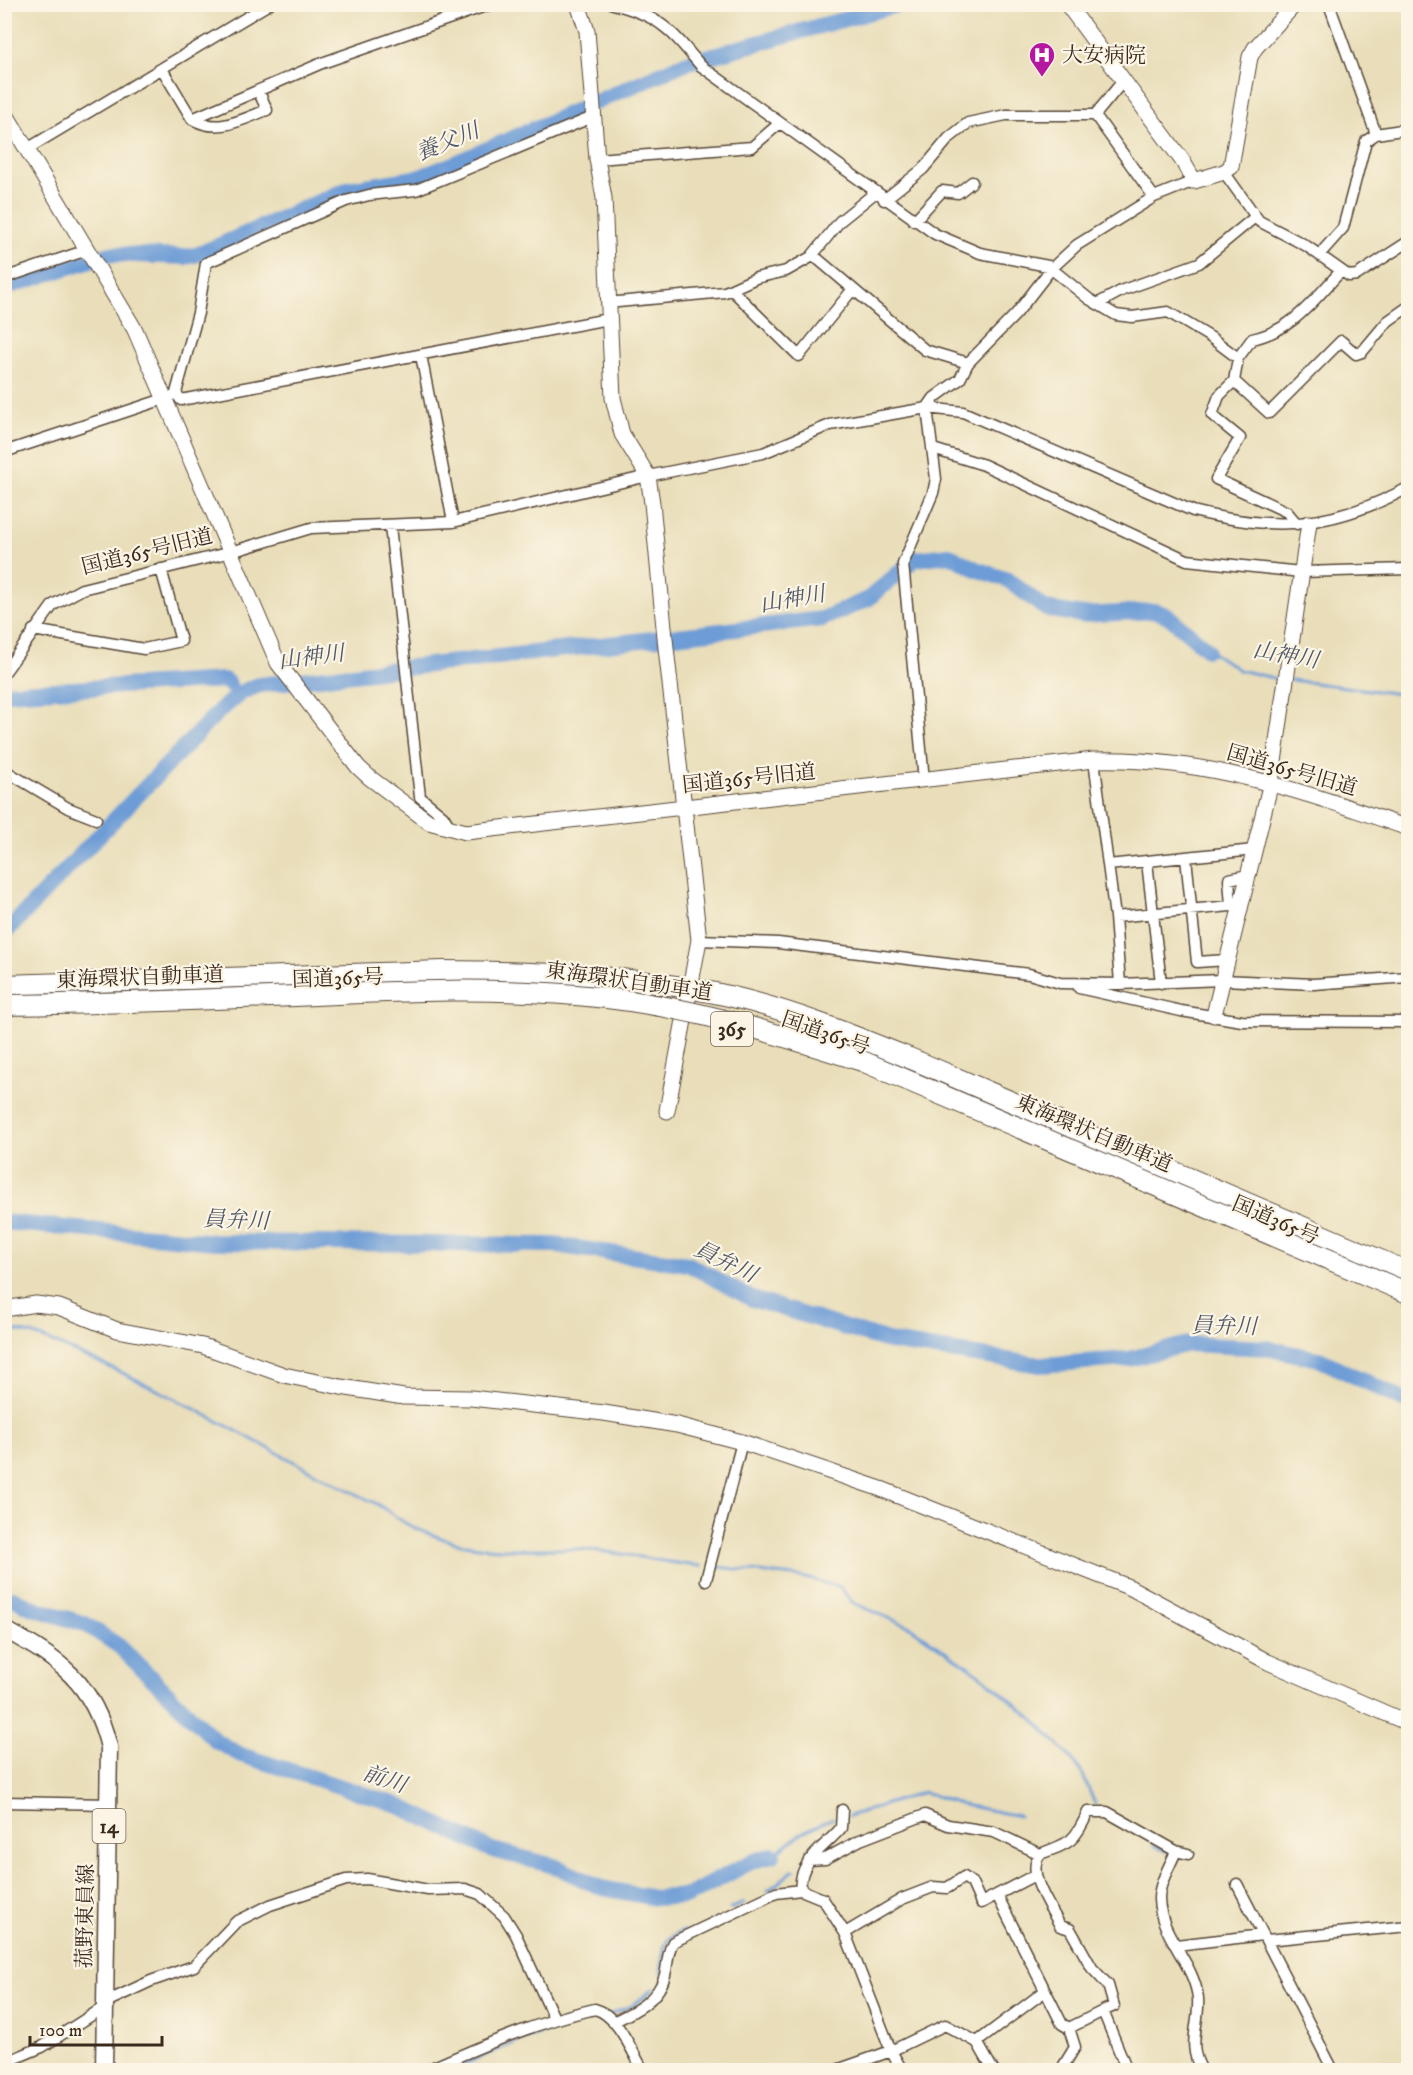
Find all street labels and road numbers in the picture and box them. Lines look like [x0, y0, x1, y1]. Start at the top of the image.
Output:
street label: 国道365号旧道 [79, 523, 215, 581]
street label: 国道365号旧道 [1224, 740, 1360, 802]
street label: 国道365号旧道 [681, 759, 817, 799]
street label: 東海環状自動車道 [544, 957, 714, 1007]
street label: 東海環状自動車道 [56, 962, 224, 994]
street label: 国道365号 [292, 964, 385, 994]
street label: 国道365号 [778, 1007, 873, 1061]
road number: 365 [711, 1012, 753, 1046]
street label: 東海環状自動車道 [1011, 1089, 1176, 1179]
street label: 国道365号 [1228, 1191, 1323, 1251]
road number: 14 [92, 1809, 126, 1843]
street label: 菰野東員線 [72, 1863, 100, 1969]

